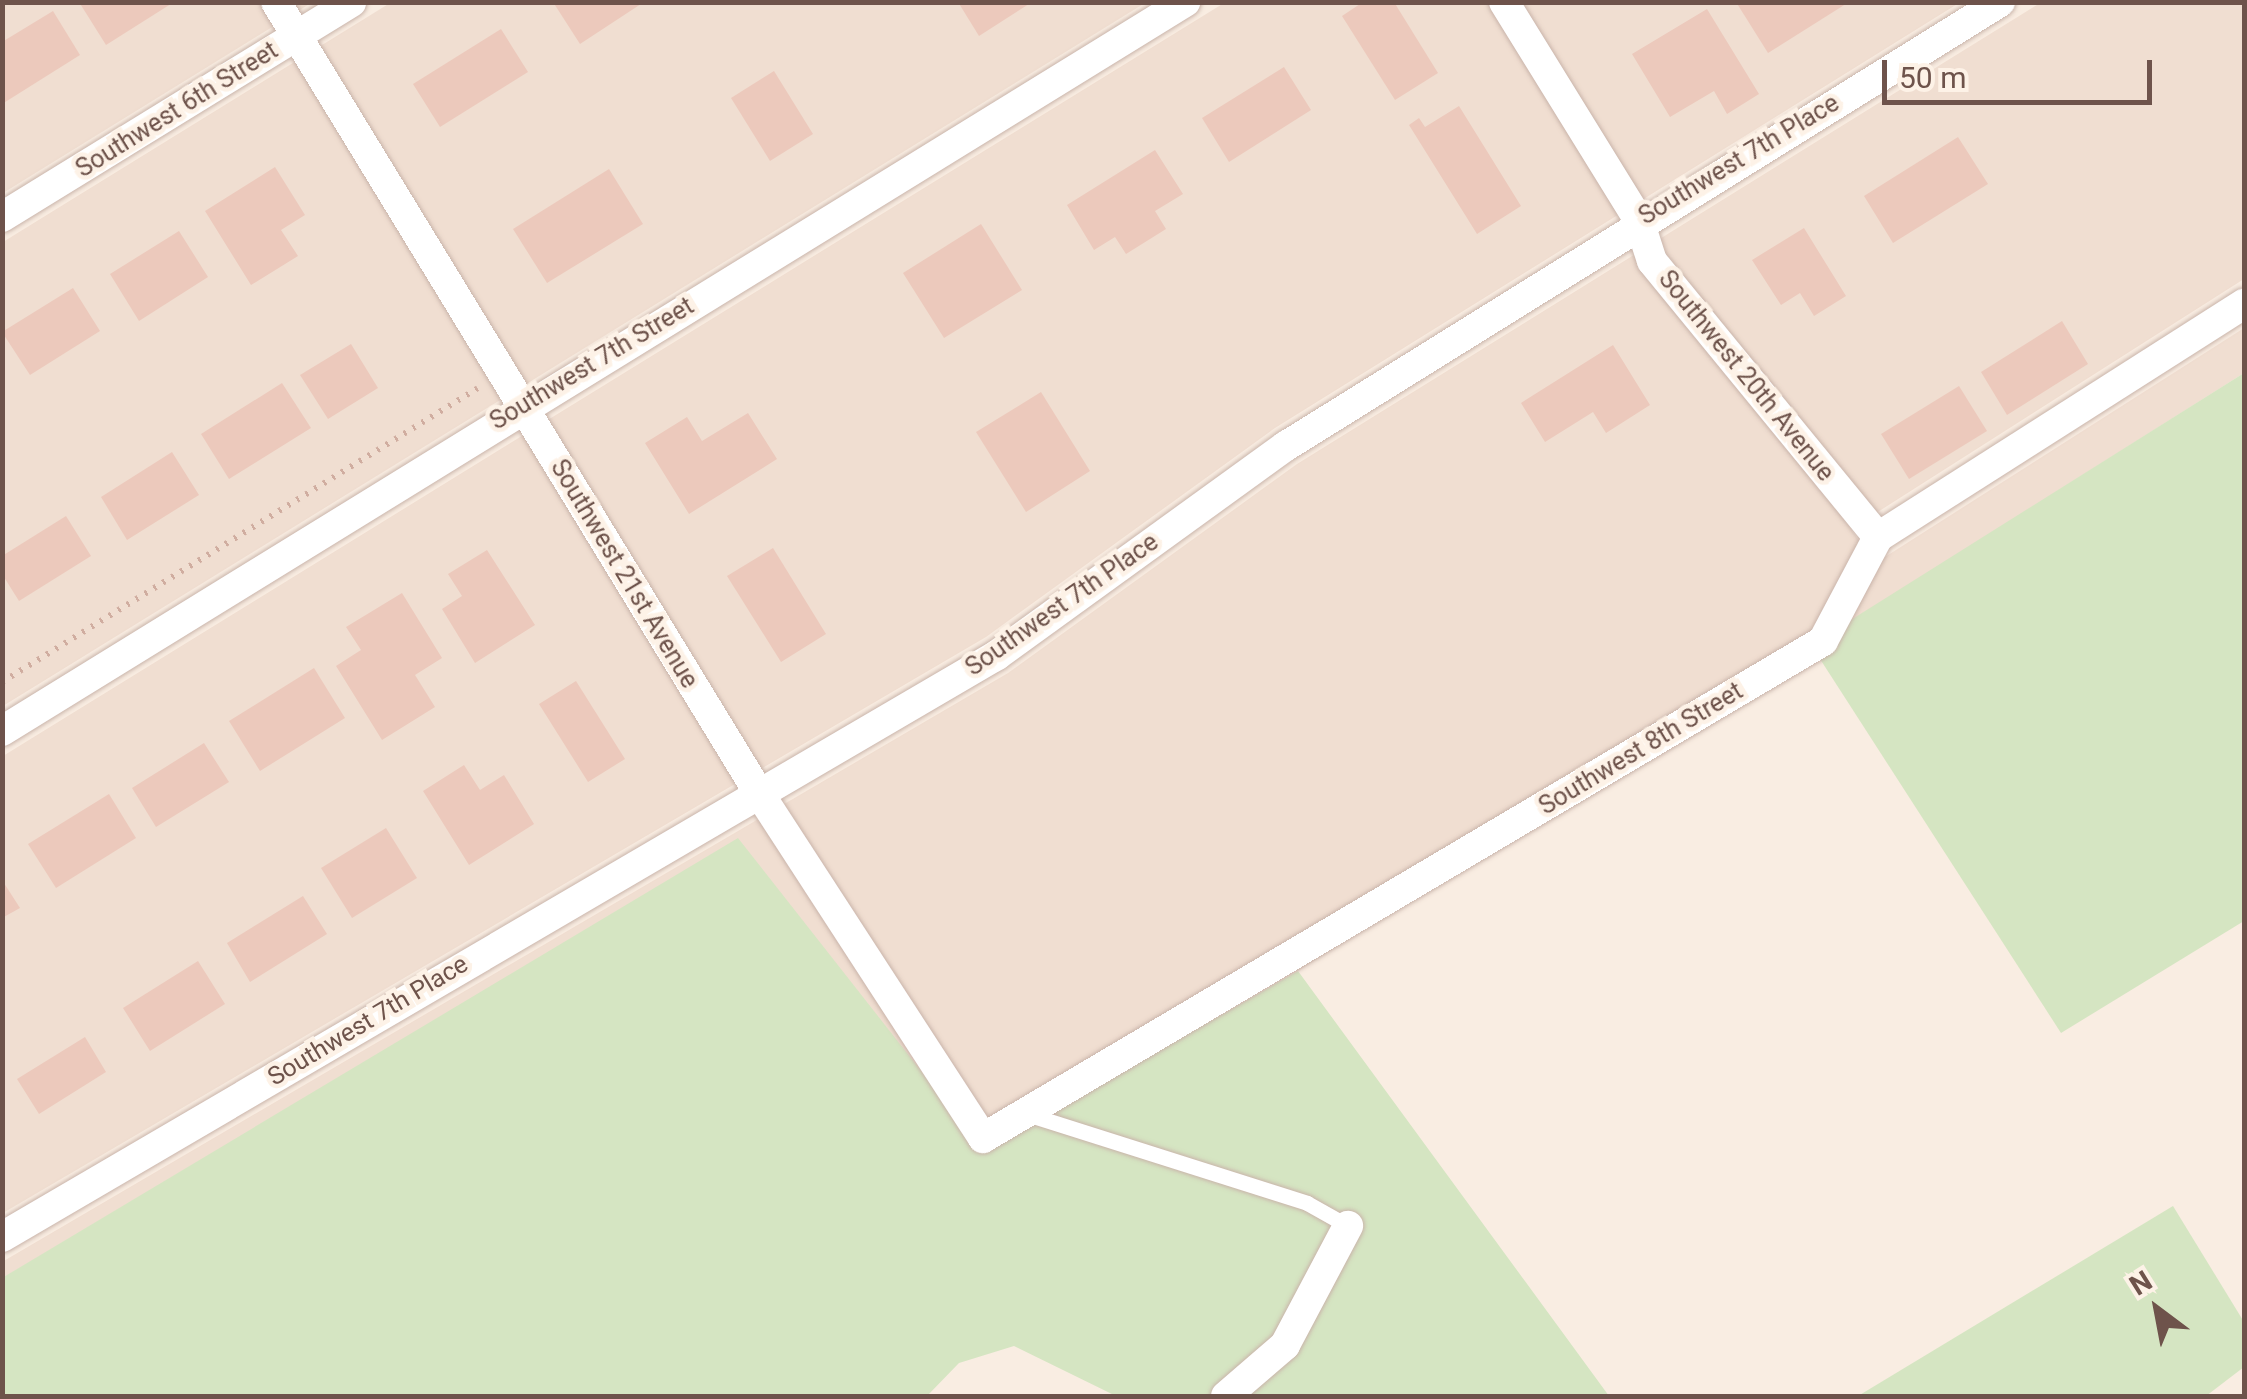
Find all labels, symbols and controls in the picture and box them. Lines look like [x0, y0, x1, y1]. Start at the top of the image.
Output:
street label: Southwest 6th Street [71, 36, 283, 184]
scale bar [1887, 40, 2157, 102]
text: 50 m [1899, 60, 1966, 95]
street label: Southwest 7th Place [1633, 88, 1845, 232]
street label: Southwest 20th Avenue [1652, 265, 1840, 487]
street label: Southwest 7th Street [485, 291, 699, 437]
street label: Southwest 21st Avenue [544, 454, 704, 694]
street label: Southwest 7th Place [960, 527, 1164, 683]
street label: Southwest 8th Street [1534, 676, 1748, 822]
street label: Southwest 7th Place [262, 949, 474, 1093]
north arrow [2107, 1259, 2207, 1359]
text: N [2124, 1264, 2158, 1302]

